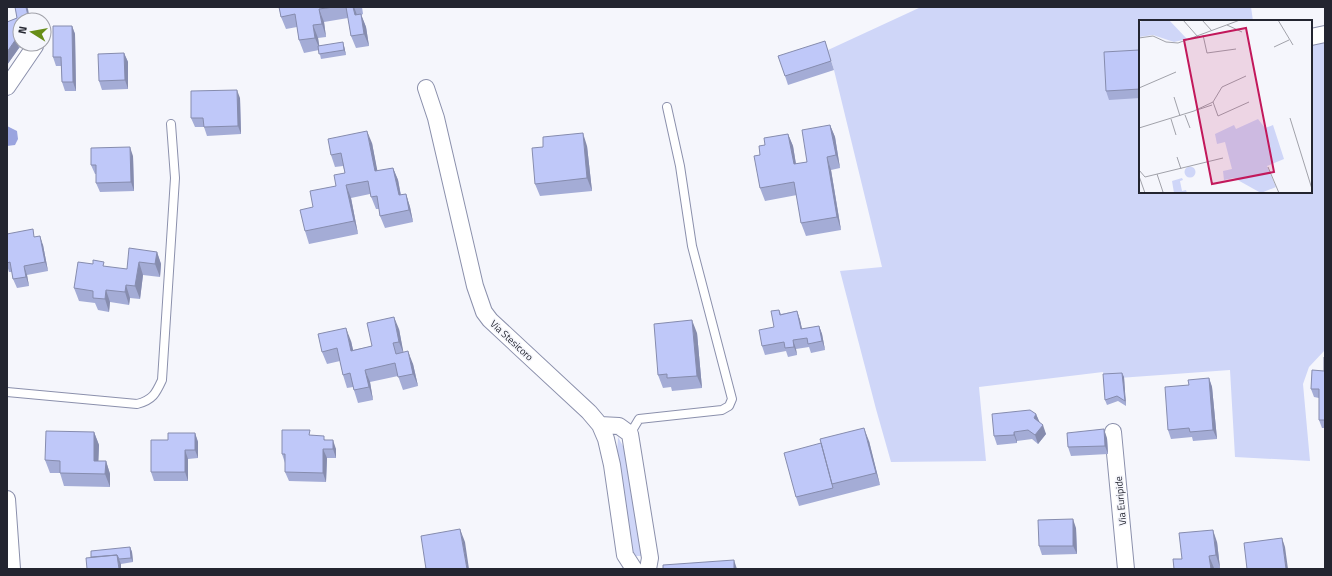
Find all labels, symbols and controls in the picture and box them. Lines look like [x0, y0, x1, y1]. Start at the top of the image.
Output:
north arrow [12, 12, 52, 52]
inset map [1139, 20, 1312, 193]
text: N [14, 25, 31, 35]
street label: Via Stesicoro [487, 316, 537, 364]
street label: Via Euripide [1111, 476, 1130, 526]

